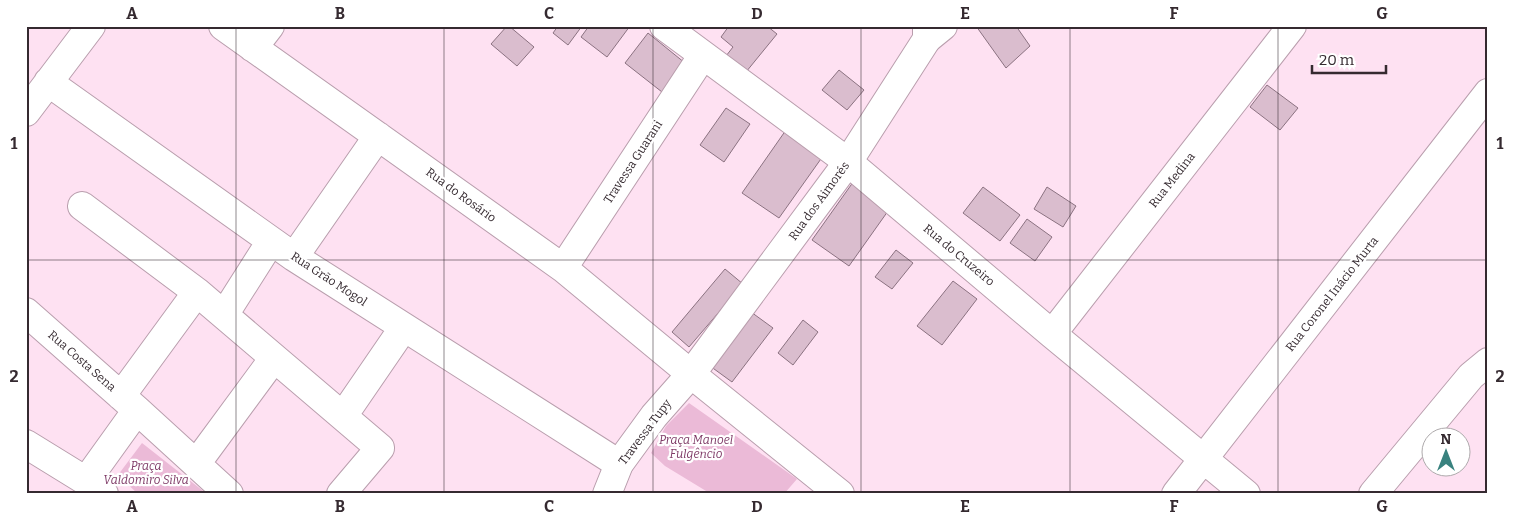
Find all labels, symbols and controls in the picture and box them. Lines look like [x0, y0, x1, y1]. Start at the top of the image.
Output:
text: A [126, 4, 138, 23]
text: B [335, 4, 345, 23]
text: C [544, 4, 554, 23]
text: D [751, 4, 763, 23]
text: E [960, 4, 970, 23]
text: F [1170, 4, 1179, 23]
text: G [1376, 4, 1388, 23]
scale bar [1312, 42, 1385, 74]
text: 20 m [1319, 51, 1355, 69]
street label: Travessa Guarani [601, 117, 665, 206]
text: 1 [11, 134, 18, 153]
text: 1 [1497, 134, 1504, 153]
street label: Rua Medina [1146, 149, 1198, 210]
street label: Rua dos Aimorés [786, 159, 852, 243]
street label: Rua do Rosário [423, 165, 499, 225]
street label: Rua do Cruzeiro [921, 221, 997, 289]
street label: Rua Coronel Inácio Murta [1283, 233, 1381, 354]
street label: Rua Grão Mogol [288, 249, 370, 309]
street label: Rua Costa Sena [45, 328, 119, 394]
text: 2 [9, 367, 19, 386]
text: 2 [1495, 367, 1505, 386]
street label: Travessa Tupy [616, 396, 675, 468]
north arrow [1422, 428, 1472, 478]
text: N [1441, 431, 1452, 448]
park label: Praça Manoel Fulgêncio [659, 433, 733, 461]
park label: Praça Valdomiro Silva [103, 459, 189, 487]
text: A [126, 497, 138, 516]
text: B [335, 497, 345, 516]
text: C [544, 497, 554, 516]
text: D [751, 497, 763, 516]
text: E [960, 497, 970, 516]
text: F [1170, 497, 1179, 516]
text: G [1376, 497, 1388, 516]

